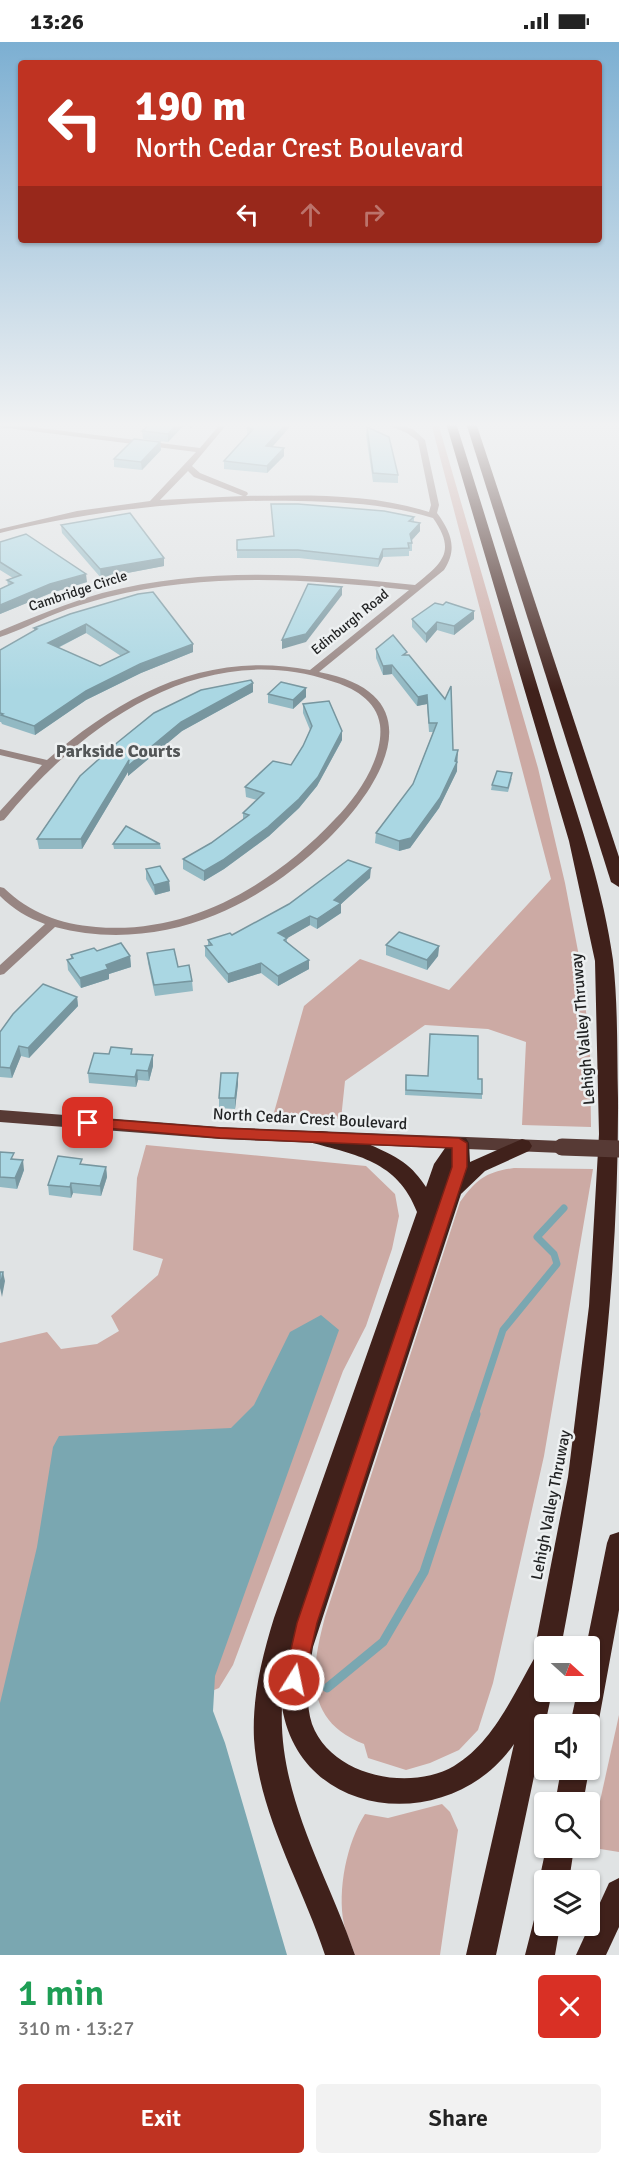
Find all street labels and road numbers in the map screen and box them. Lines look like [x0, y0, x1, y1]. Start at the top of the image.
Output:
street label: Cambridge Circle [26, 567, 130, 615]
street label: Edinburgh Road [308, 586, 392, 658]
street label: Lehigh Valley Thruway [566, 952, 600, 1106]
street label: North Cedar Crest Boulevard [212, 1104, 408, 1134]
street label: Lehigh Valley Thruway [527, 1428, 575, 1582]

